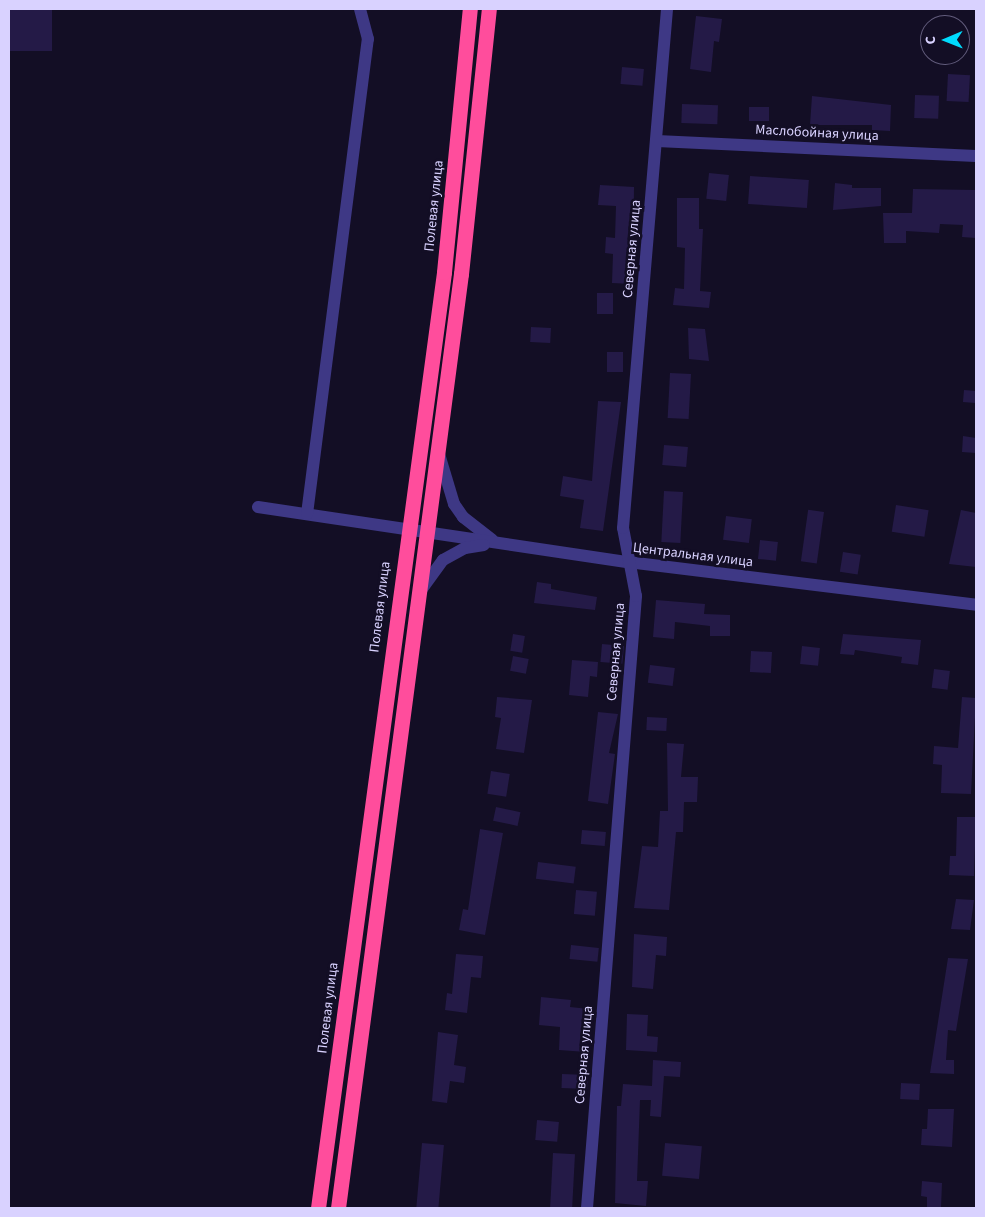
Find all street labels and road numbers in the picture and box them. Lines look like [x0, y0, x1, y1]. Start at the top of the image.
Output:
street label: Маслобойная улица [755, 121, 879, 145]
street label: Полевая улица [421, 159, 447, 253]
street label: Северная улица [619, 199, 645, 299]
street label: Центральная улица [632, 539, 754, 571]
street label: Полевая улица [366, 560, 394, 654]
street label: Северная улица [603, 602, 629, 702]
street label: Полевая улица [314, 961, 342, 1055]
street label: Северная улица [571, 1005, 597, 1105]

